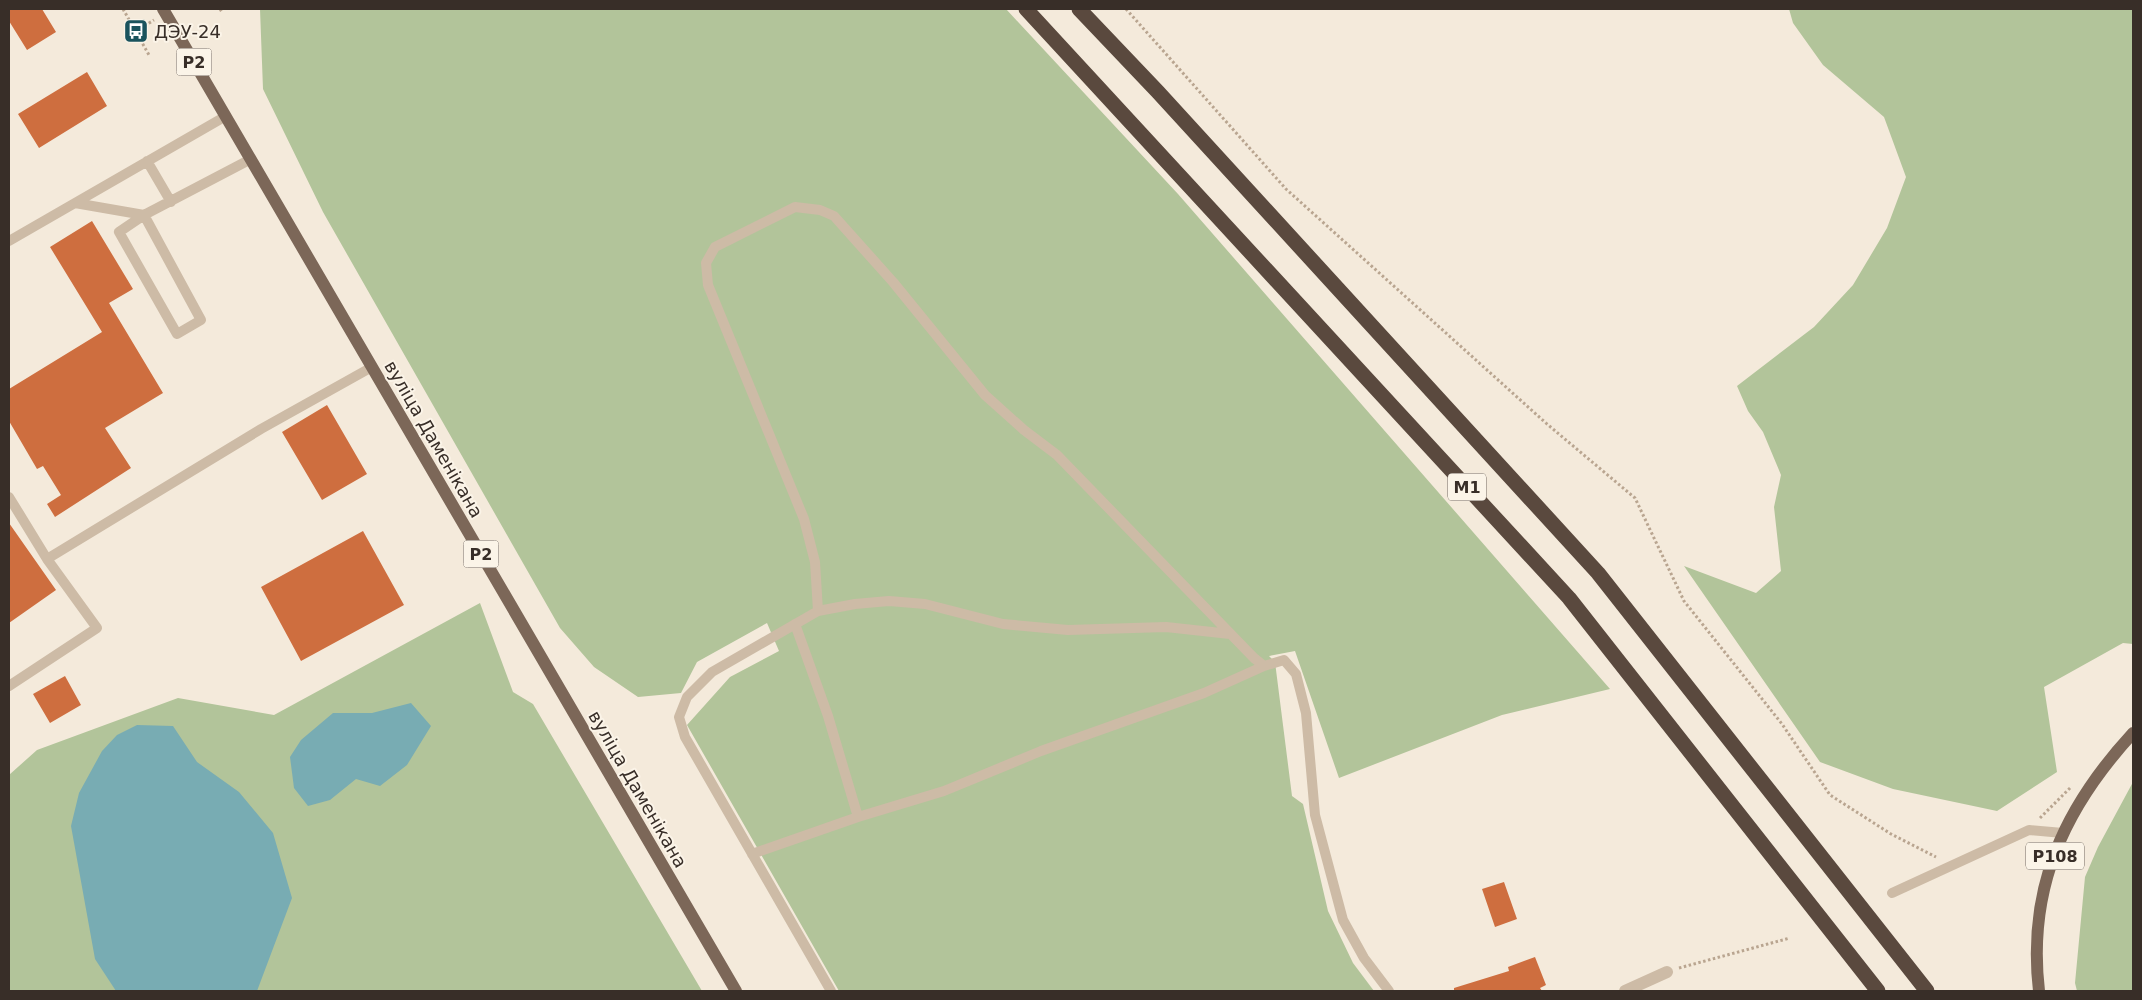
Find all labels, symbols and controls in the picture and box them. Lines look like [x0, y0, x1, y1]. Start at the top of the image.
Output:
bus stop icon: ДЭУ-24 [123, 18, 149, 44]
place label: ДЭУ-24 [154, 21, 221, 42]
road number: Р2 [176, 48, 212, 76]
street label: вуліца Даменікана [380, 357, 488, 521]
road number: М1 [1448, 474, 1486, 501]
road number: Р2 [464, 540, 498, 568]
street label: вуліца Даменікана [584, 707, 692, 871]
road number: Р108 [2026, 842, 2084, 869]

